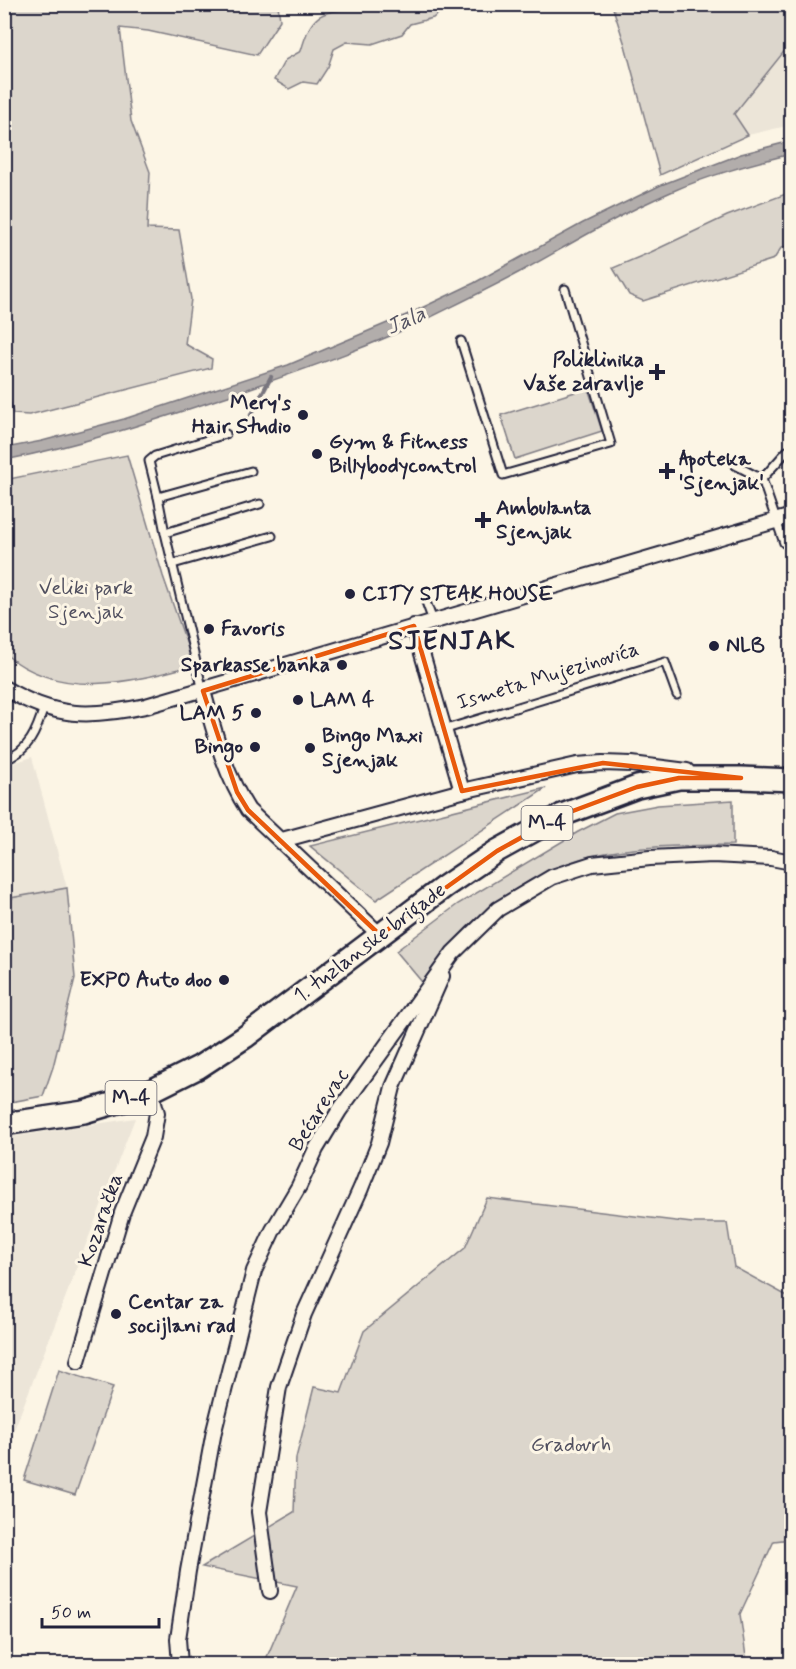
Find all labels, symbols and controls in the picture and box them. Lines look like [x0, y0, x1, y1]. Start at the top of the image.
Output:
water label: Jala [382, 300, 430, 342]
place label: Poliklinika Vaše zdravlje [523, 346, 644, 398]
marker: Poliklinika Vaše zdravlje [648, 363, 666, 381]
place label: Mery's Hair Studio [192, 389, 292, 441]
marker: Mery's Hair Studio [296, 408, 310, 422]
place label: Gym & Fitness Billybodycontrol [329, 428, 477, 480]
place label: Apoteka 'Sjenjak' [679, 445, 764, 497]
marker: Gym & Fitness Billybodycontrol [310, 447, 324, 461]
marker: Apoteka 'Sjenjak' [660, 464, 674, 478]
place label: Ambulanta Sjenjak [496, 494, 592, 546]
marker: Ambulanta Sjenjak [474, 511, 492, 529]
park label: Veliki park Sjenjak [39, 574, 134, 626]
place label: CITY STEAK HOUSE [362, 580, 553, 608]
marker: CITY STEAK HOUSE [343, 587, 357, 601]
place label: Favoris [221, 615, 286, 643]
marker: Favoris [202, 622, 216, 636]
district label: SJENJAK [388, 624, 516, 659]
place label: NLB [726, 632, 765, 660]
street label: Ismeta Mujezinovića [454, 635, 642, 717]
marker: NLB [707, 639, 721, 653]
place label: Sparkasse banka [181, 651, 330, 679]
marker: Sparkasse banka [335, 658, 349, 672]
place label: LAM 4 [310, 686, 375, 714]
marker: LAM 4 [291, 693, 305, 707]
place label: LAM 5 [179, 699, 244, 727]
marker: LAM 5 [249, 706, 263, 720]
place label: Bingo Maxi Sjenjak [322, 722, 423, 774]
place label: Bingo [194, 733, 243, 763]
marker: Bingo [248, 740, 262, 754]
marker: Bingo Maxi Sjenjak [303, 741, 317, 755]
road number: M-4 [522, 806, 572, 840]
street label: 1. tuzlanske brigade [288, 876, 453, 1011]
place label: EXPO Auto doo [79, 966, 212, 994]
marker: EXPO Auto doo [217, 973, 231, 987]
street label: Bećarevac [283, 1063, 355, 1157]
road number: M-4 [106, 1081, 156, 1115]
street label: Kozaračka [72, 1169, 130, 1271]
place label: Centar za socijlani rad [127, 1288, 236, 1340]
marker: Centar za socijlani rad [109, 1307, 123, 1321]
park label: Gradovrh [531, 1431, 611, 1459]
scale bar [42, 1591, 159, 1629]
text: 50 m [51, 1601, 91, 1625]

